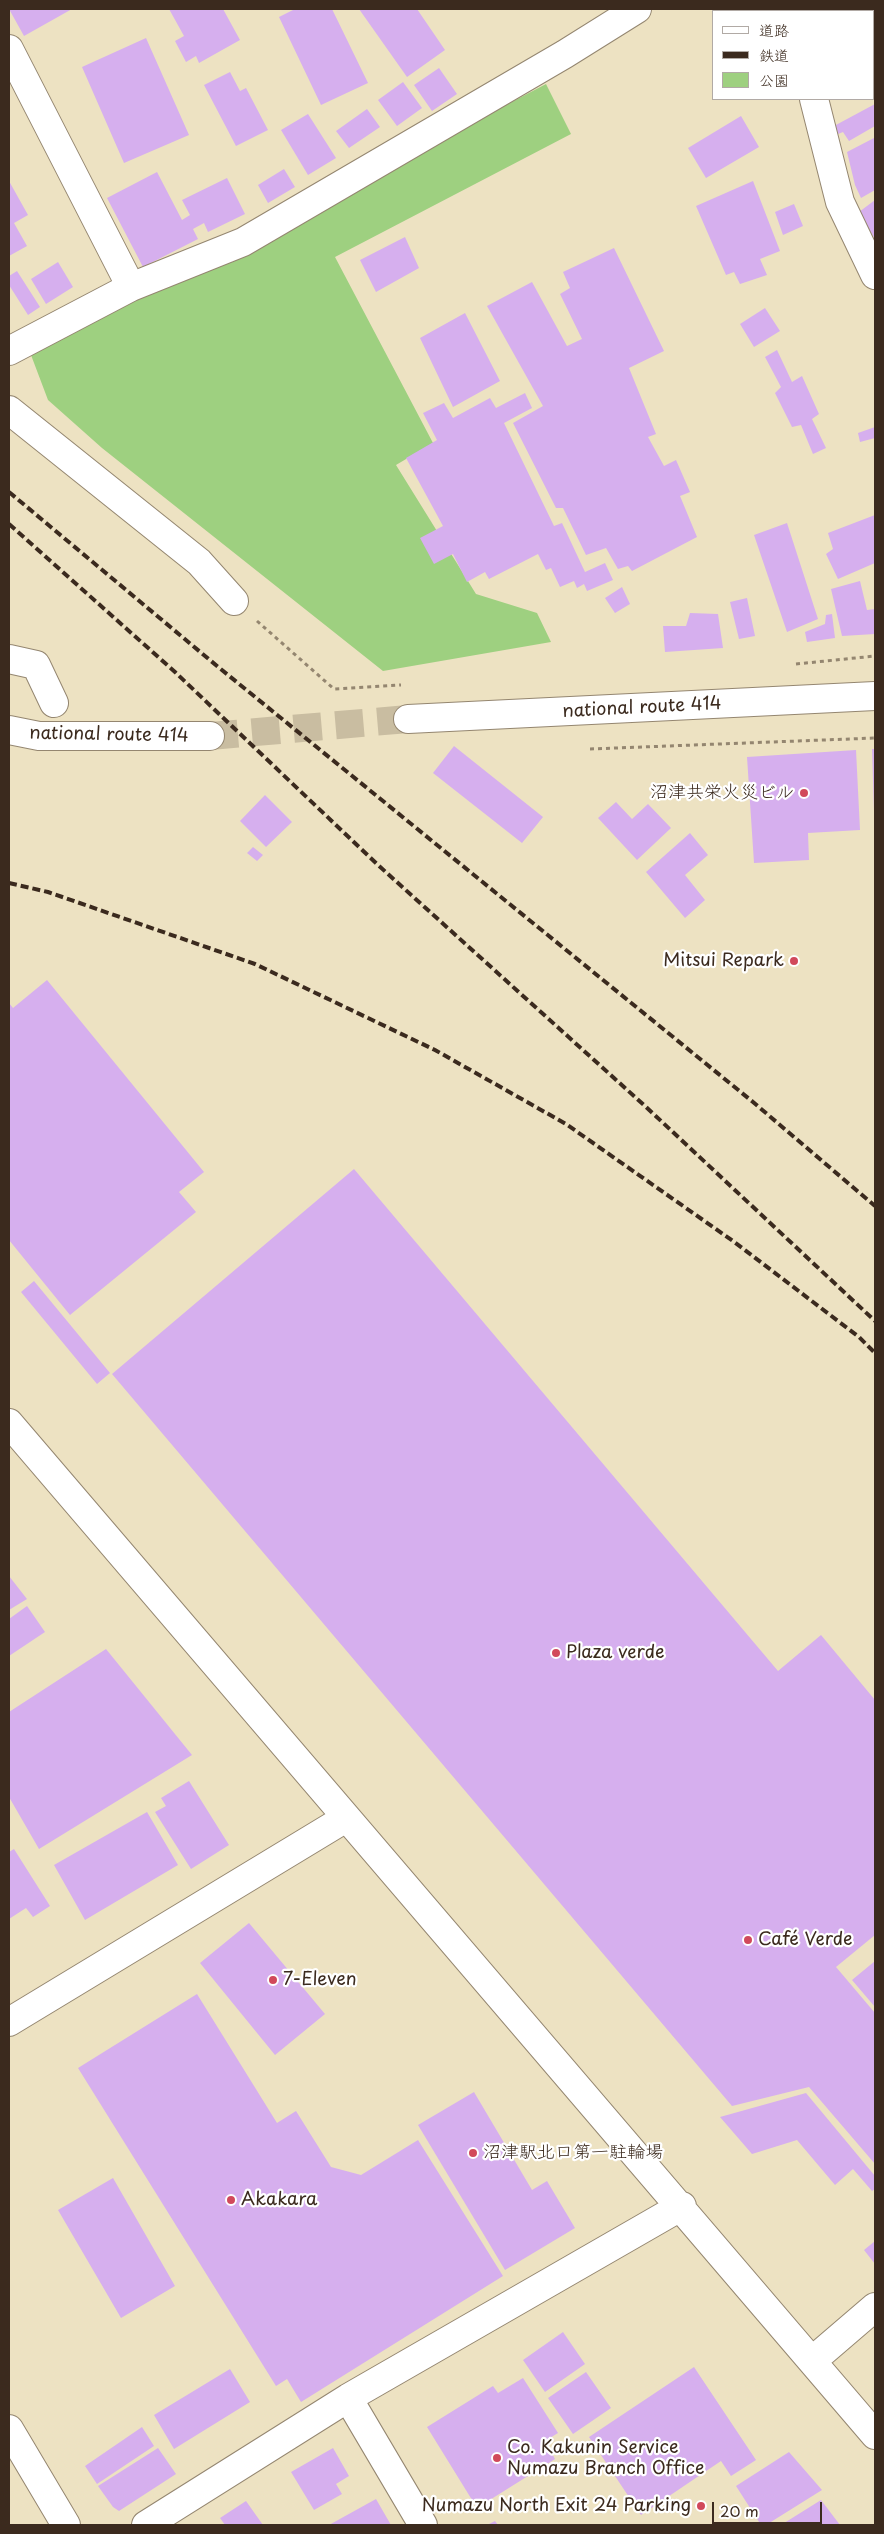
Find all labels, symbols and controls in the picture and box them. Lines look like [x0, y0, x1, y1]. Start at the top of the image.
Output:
legend [712, 10, 874, 100]
text: 道路 [759, 18, 789, 41]
text: 鉄道 [759, 43, 789, 66]
text: 公園 [759, 68, 789, 91]
street label: national route 414 [562, 693, 722, 723]
street label: national route 414 [29, 723, 189, 747]
place label: 沼津共栄火災ビル [650, 782, 794, 804]
marker: 沼津共栄火災ビル [798, 787, 810, 799]
place label: Mitsui Repark [663, 950, 784, 972]
marker: Mitsui Repark [788, 955, 800, 967]
place label: Plaza verde [566, 1642, 664, 1664]
marker: Plaza verde [550, 1647, 562, 1659]
place label: Café Verde [758, 1929, 853, 1951]
marker: Café Verde [742, 1934, 754, 1946]
place label: 7-Eleven [283, 1969, 357, 1991]
marker: 7-Eleven [267, 1974, 279, 1986]
place label: 沼津駅北口第一駐輪場 [483, 2142, 663, 2164]
marker: 沼津駅北口第一駐輪場 [467, 2147, 479, 2159]
place label: Akakara [241, 2189, 317, 2211]
marker: Akakara [225, 2194, 237, 2206]
place label: Co. Kakunin Service Numazu Branch Office [507, 2437, 704, 2480]
marker: Co. Kakunin Service Numazu Branch Office [491, 2452, 503, 2464]
scale bar [714, 2492, 824, 2524]
place label: Numazu North Exit 24 Parking [422, 2495, 691, 2517]
text: 20 m [720, 2499, 759, 2522]
marker: Numazu North Exit 24 Parking [695, 2500, 707, 2512]

